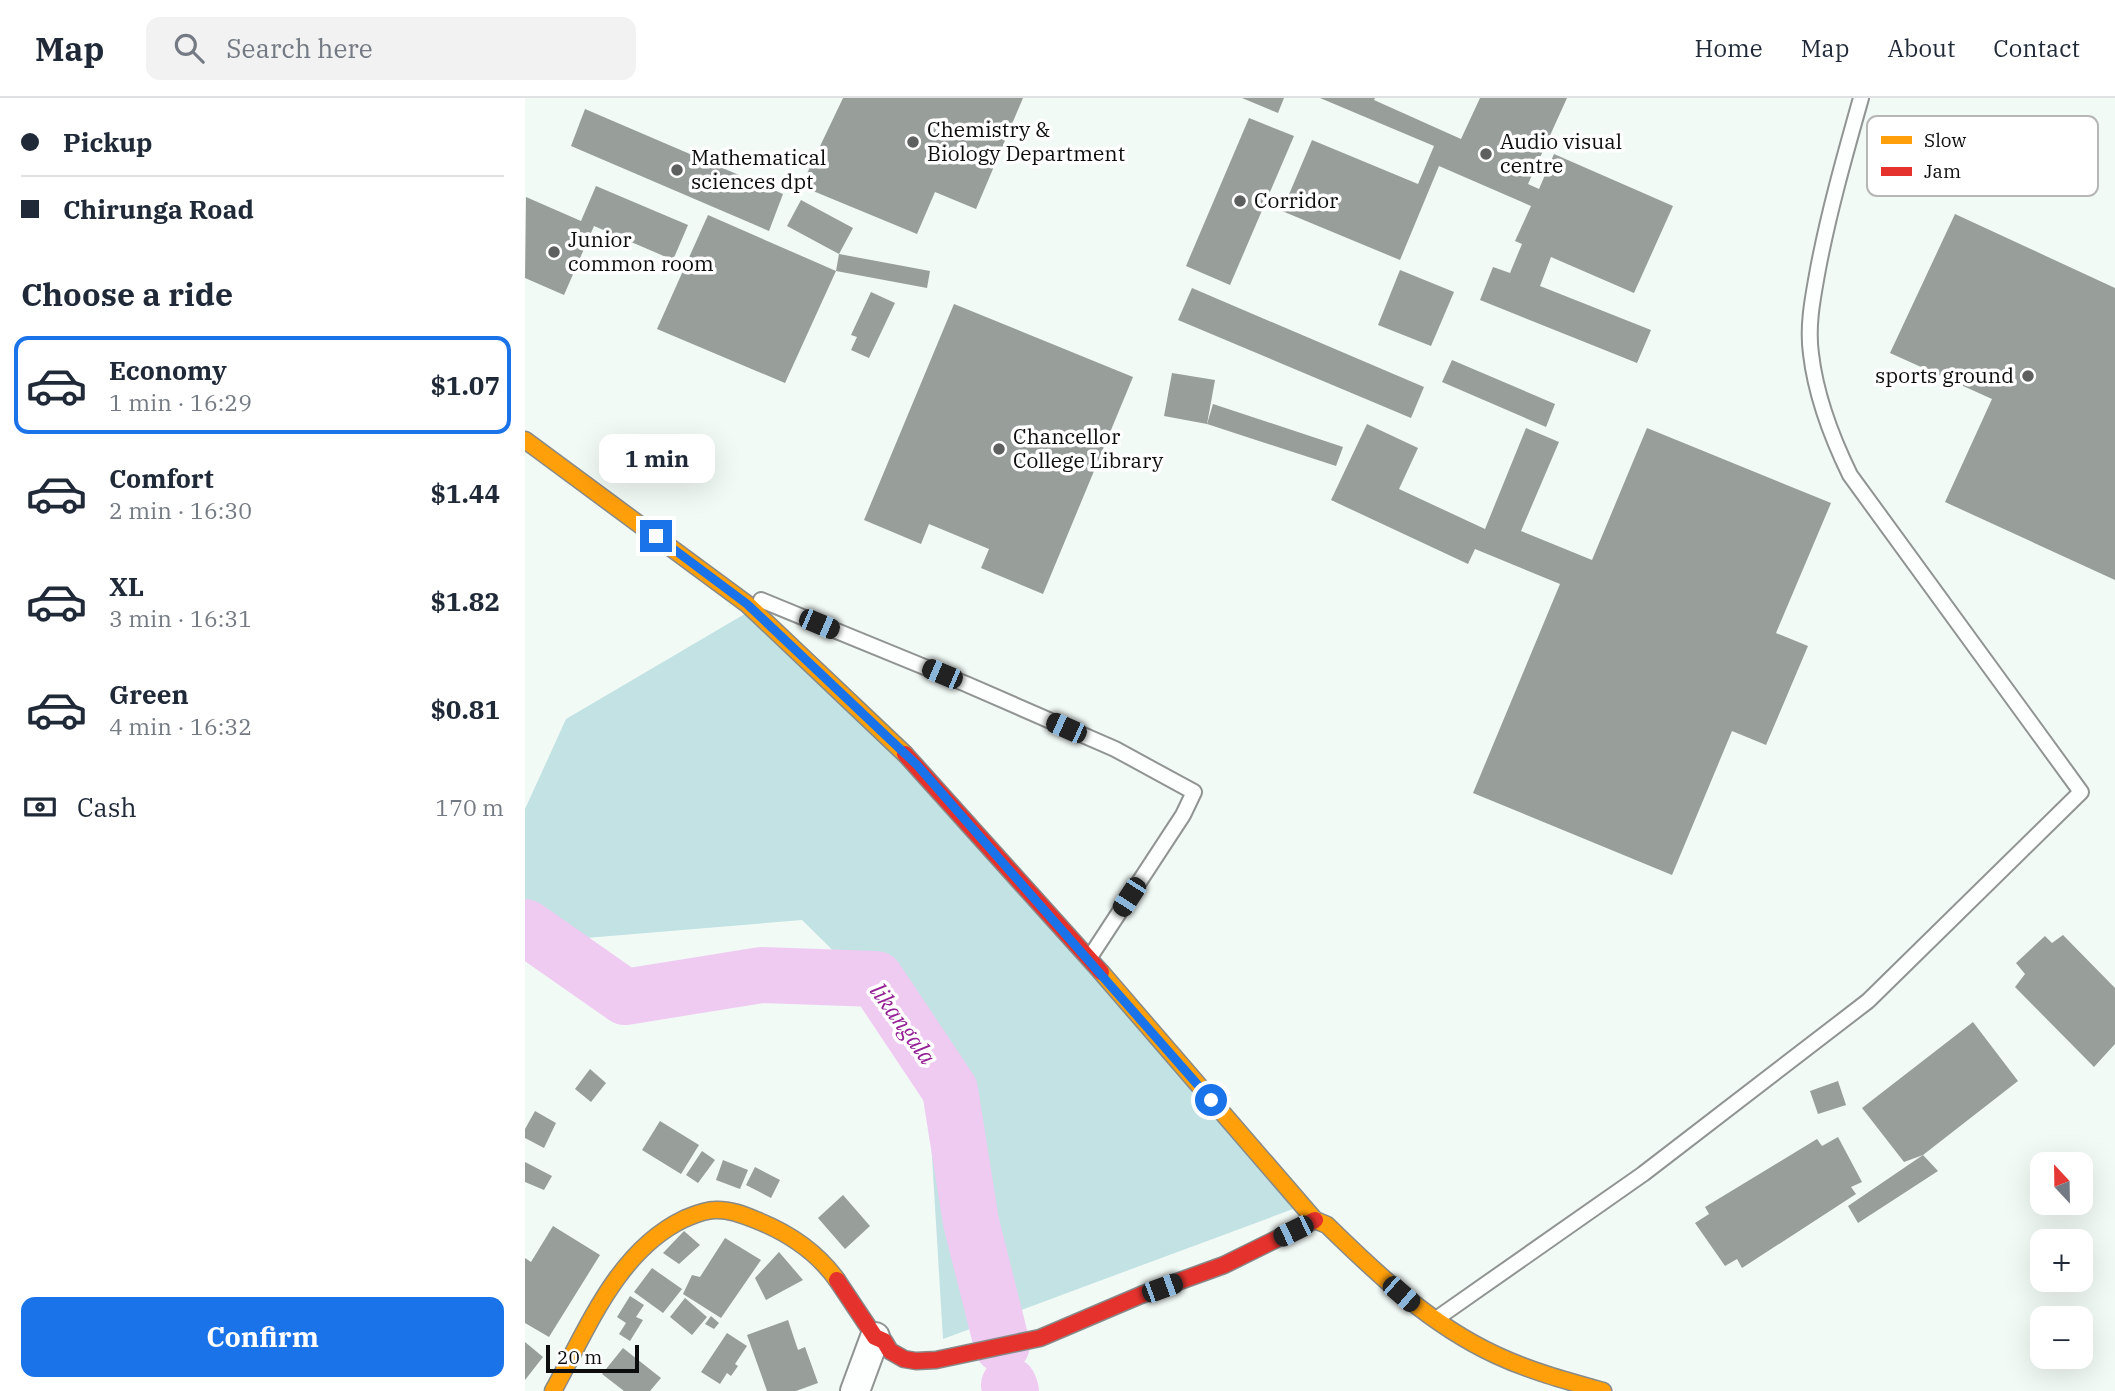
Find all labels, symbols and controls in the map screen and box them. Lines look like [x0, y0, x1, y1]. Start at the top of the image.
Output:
search box [146, 17, 636, 80]
text: Map [35, 27, 104, 70]
icon: search [170, 29, 208, 67]
text: Search here [226, 31, 373, 65]
text: Home [1695, 32, 1763, 64]
text: Map [1801, 32, 1849, 64]
text: About [1887, 32, 1955, 64]
text: Contact [1993, 32, 2080, 64]
place label: Chemistry & Biology Department [927, 115, 1125, 167]
legend [1867, 116, 2098, 196]
text: Pickup [63, 125, 153, 159]
place label: Audio visual centre [1500, 127, 1622, 179]
text: Slow [1924, 128, 1966, 152]
marker: Chemistry & Biology Department [905, 134, 921, 150]
place label: Mathematical sciences dpt [691, 143, 826, 195]
marker: Audio visual centre [1478, 146, 1494, 162]
text: Jam [1924, 159, 1961, 183]
marker: Mathematical sciences dpt [669, 162, 685, 178]
place label: Corridor [1254, 186, 1339, 214]
text: Chirunga Road [63, 192, 254, 226]
marker: Corridor [1232, 193, 1248, 209]
place label: Junior common room [568, 225, 714, 277]
marker: Junior common room [546, 244, 562, 260]
text: Choose a ride [21, 273, 233, 315]
text: Economy [109, 353, 227, 387]
icon: car [25, 354, 88, 417]
place label: sports ground [1875, 361, 2014, 389]
text: $1.07 [430, 368, 500, 402]
marker: sports ground [2020, 368, 2036, 384]
text: 1 min · 16:29 [109, 387, 252, 417]
place label: Chancellor College Library [1013, 422, 1164, 474]
callout: 1 min [598, 434, 714, 484]
marker: Chancellor College Library [991, 441, 1007, 457]
text: 1 min [625, 443, 689, 473]
text: Comfort [109, 461, 214, 495]
icon: car [25, 462, 88, 525]
text: $1.44 [430, 476, 500, 510]
text: 2 min · 16:30 [109, 495, 252, 525]
route end [640, 520, 672, 552]
text: XL [109, 569, 144, 603]
icon: car [25, 570, 88, 633]
text: $1.82 [430, 584, 500, 618]
text: 3 min · 16:31 [109, 603, 252, 633]
car [796, 606, 843, 642]
car [919, 656, 966, 692]
text: Green [109, 677, 189, 711]
icon: car [25, 678, 88, 741]
text: $0.81 [430, 692, 500, 726]
car [1043, 710, 1090, 746]
text: 4 min · 16:32 [109, 711, 252, 741]
icon: cash [21, 788, 59, 826]
text: Cash [77, 790, 137, 824]
text: 170 m [435, 792, 504, 822]
car [1109, 874, 1150, 920]
water label: likangala [864, 977, 944, 1070]
route start [1195, 1084, 1227, 1116]
north arrow [2030, 1152, 2093, 1214]
map controls [2030, 1152, 2093, 1369]
car [1270, 1212, 1317, 1250]
button: + [2030, 1229, 2093, 1292]
car [1139, 1271, 1186, 1305]
car [1379, 1272, 1424, 1316]
button: Confirm [21, 1297, 504, 1377]
button: − [2030, 1306, 2093, 1369]
scale bar [546, 1342, 639, 1374]
text: 20 m [557, 1345, 602, 1369]

